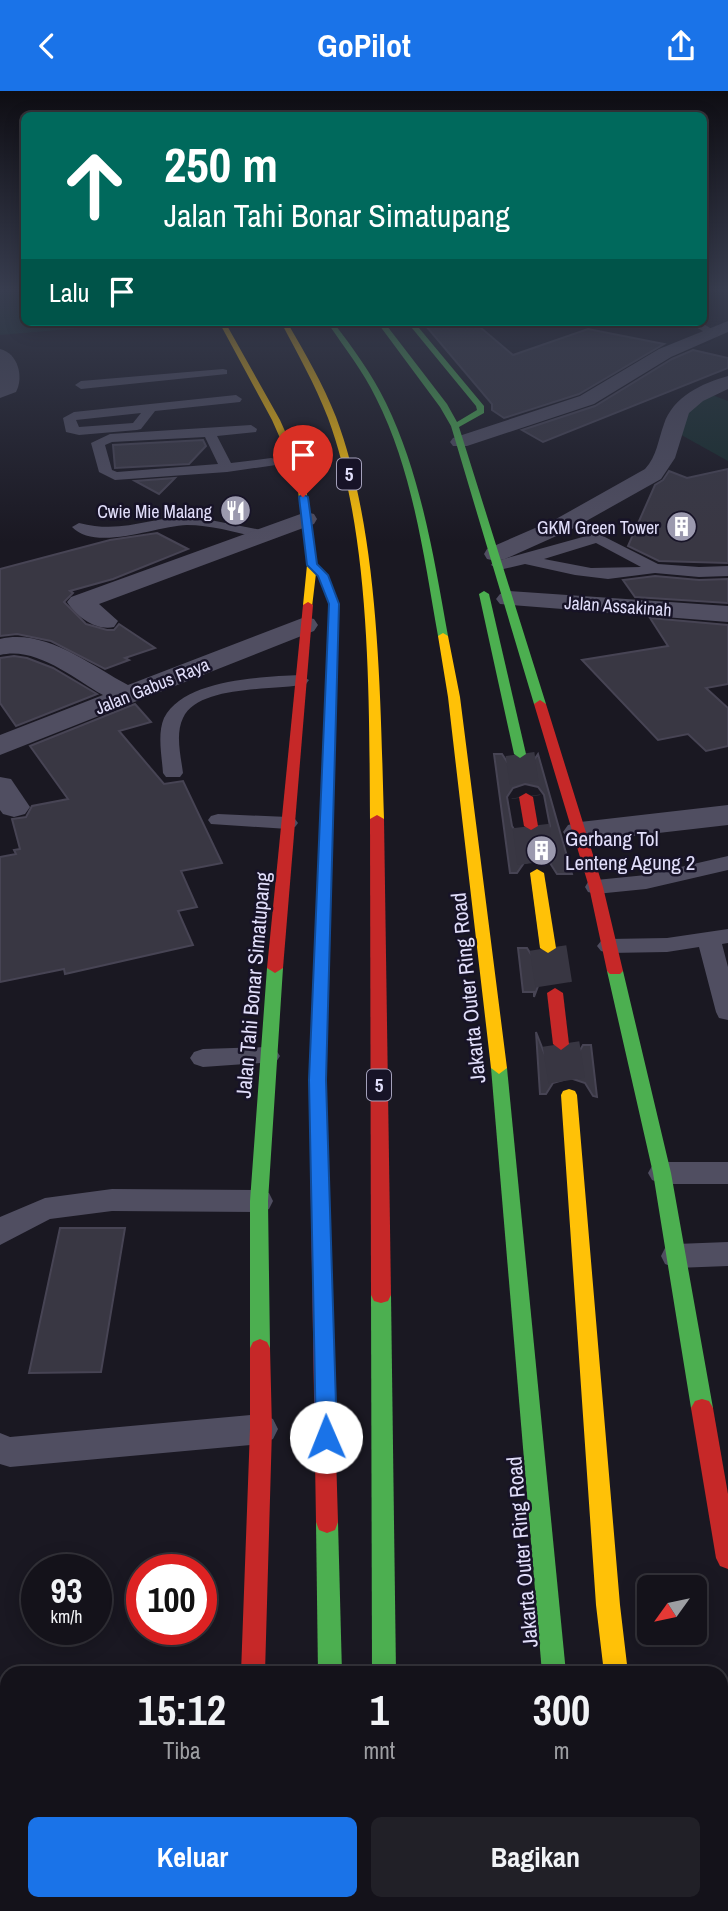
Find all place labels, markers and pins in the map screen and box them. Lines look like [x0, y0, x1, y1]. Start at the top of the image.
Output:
pin [273, 425, 333, 497]
restaurant icon: Cwie Mie Malang [218, 494, 252, 528]
place label: Cwie Mie Malang [97, 499, 213, 524]
building icon: GKM Green Tower [665, 510, 699, 544]
place label: GKM Green Tower [537, 515, 659, 540]
place label: Gerbang Tol Lenteng Agung 2 [565, 824, 695, 877]
building icon: Gerbang Tol Lenteng Agung 2 [525, 833, 559, 867]

